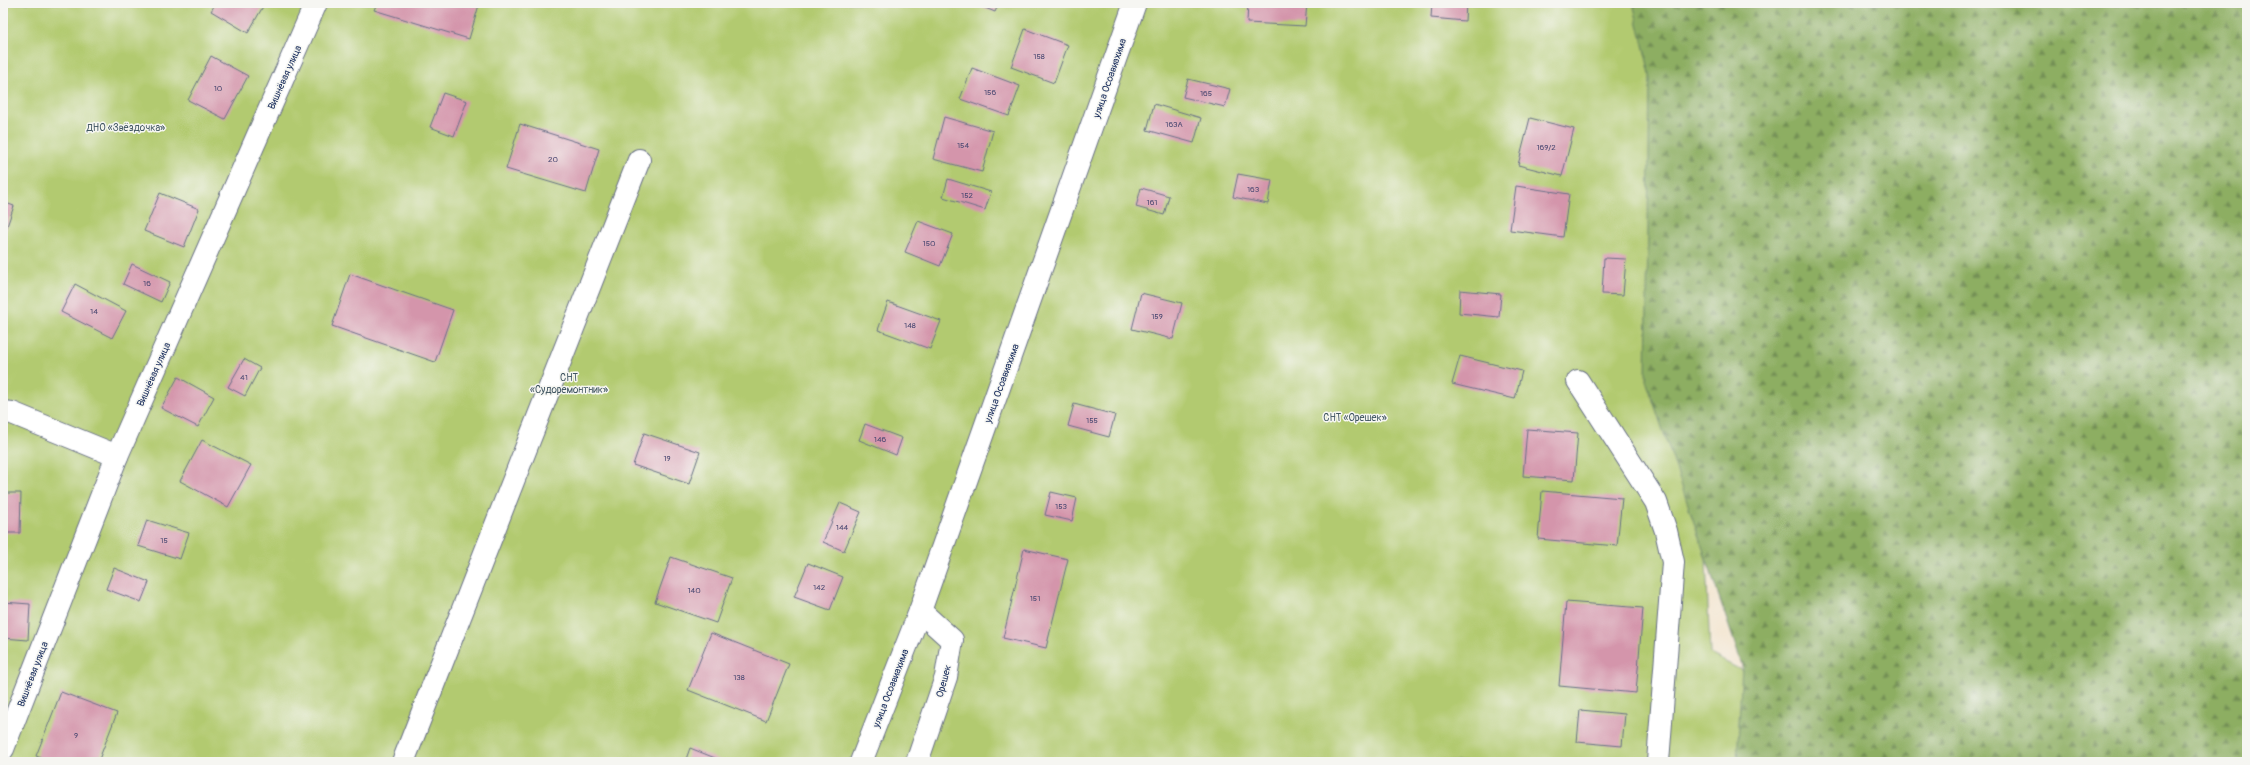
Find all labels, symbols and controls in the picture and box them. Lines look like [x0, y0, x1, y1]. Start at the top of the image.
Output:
street label: улица Осоавиахима [1090, 37, 1129, 121]
street label: Вишнёвая улица [265, 43, 305, 111]
house number: 158 [1033, 52, 1045, 61]
house number: 10 [214, 84, 223, 93]
house number: 156 [984, 88, 996, 97]
house number: 165 [1200, 89, 1212, 98]
house number: 163А [1165, 120, 1183, 129]
park label: ДНО «Звёздочка» [86, 122, 165, 134]
house number: 154 [957, 141, 969, 150]
house number: 169/2 [1536, 143, 1556, 152]
house number: 20 [548, 155, 559, 164]
house number: 163 [1247, 185, 1260, 194]
house number: 152 [961, 191, 973, 200]
house number: 161 [1147, 198, 1157, 207]
house number: 150 [923, 239, 936, 248]
house number: 16 [143, 279, 151, 288]
house number: 14 [90, 307, 98, 316]
house number: 159 [1151, 312, 1163, 321]
house number: 148 [904, 321, 916, 330]
street label: Вишнёвая улица [134, 340, 174, 408]
street label: улица Осоавиахима [982, 342, 1022, 425]
park label: СНТ «Судоремонтник» [530, 372, 608, 396]
house number: 41 [240, 373, 248, 382]
park label: СНТ «Орешек» [1323, 412, 1387, 424]
house number: 155 [1086, 416, 1098, 425]
house number: 146 [874, 435, 887, 444]
house number: 19 [663, 454, 671, 463]
house number: 153 [1055, 502, 1067, 511]
house number: 144 [836, 523, 849, 532]
house number: 15 [160, 536, 168, 545]
house number: 142 [813, 583, 826, 592]
house number: 140 [687, 586, 701, 595]
house number: 151 [1030, 594, 1040, 603]
street label: Вишнёвая улица [15, 640, 51, 709]
street label: улица Осоавиахима [870, 647, 912, 730]
street label: Орешек [934, 664, 954, 699]
house number: 138 [733, 673, 745, 682]
house number: 9 [74, 731, 78, 740]

